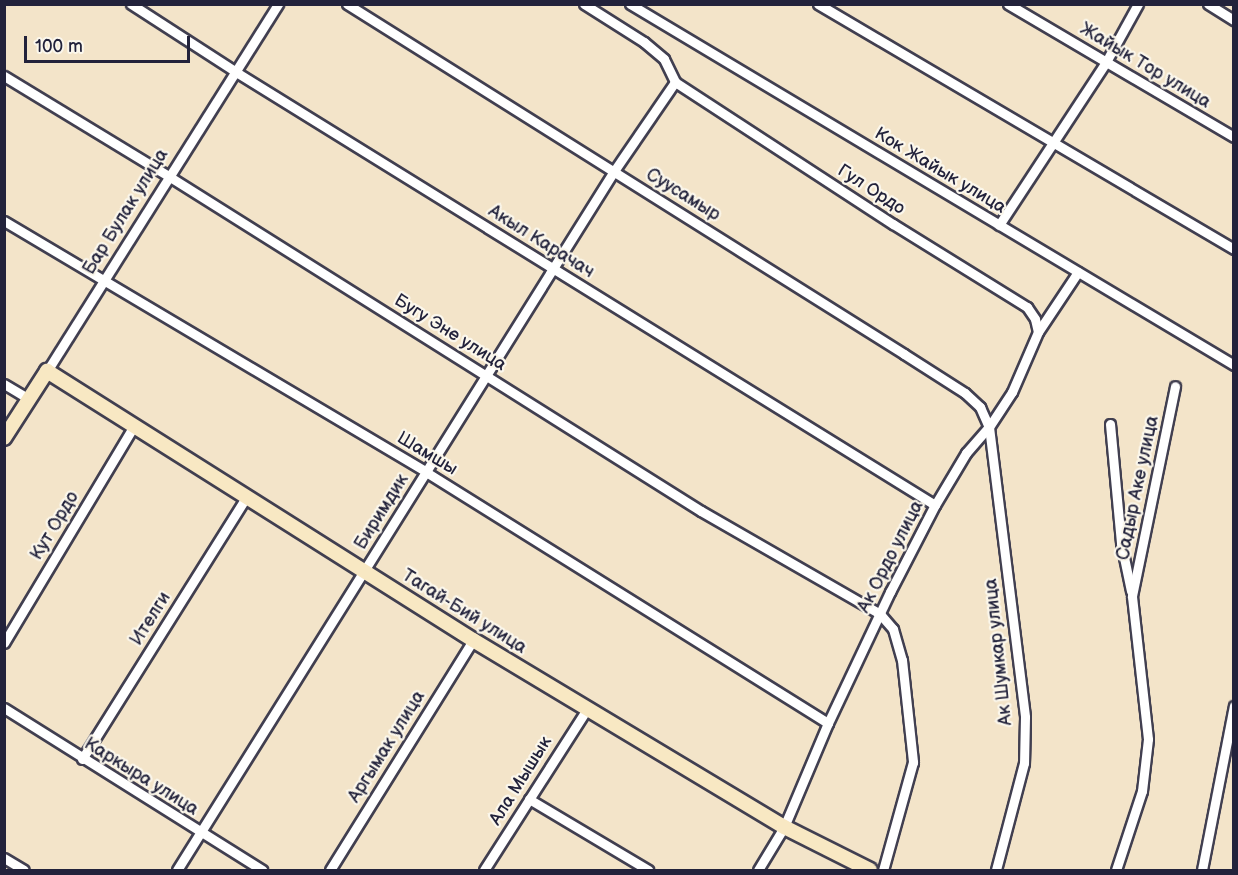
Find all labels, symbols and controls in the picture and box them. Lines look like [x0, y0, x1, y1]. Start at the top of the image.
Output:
street label: Жайык Тор улица [1076, 18, 1214, 114]
scale bar [27, 24, 194, 62]
text: 100 m [35, 36, 83, 57]
street label: Кок Жайык улица [870, 123, 1010, 219]
street label: Бар Булак улица [79, 145, 173, 279]
street label: Гул Ордо [833, 160, 909, 220]
street label: Суусамыр [642, 164, 724, 226]
street label: Акыл Карачач [484, 201, 598, 283]
street label: Бугу Эне улица [390, 290, 510, 376]
street label: Садыр Аке улица [1112, 414, 1164, 562]
street label: Шамшы [393, 428, 461, 480]
street label: Биримдик [350, 470, 414, 554]
street label: Кут Ордо [26, 488, 84, 564]
street label: Ак Ордо улица [853, 497, 929, 617]
street label: Тагай-Бий улица [398, 565, 530, 659]
street label: Ак Шумкар улица [981, 577, 1017, 727]
street label: Ителги [126, 588, 176, 650]
street label: Аргымак улица [344, 687, 430, 807]
street label: Ала Мышык [485, 732, 557, 830]
street label: Каркыра улица [80, 733, 202, 821]

